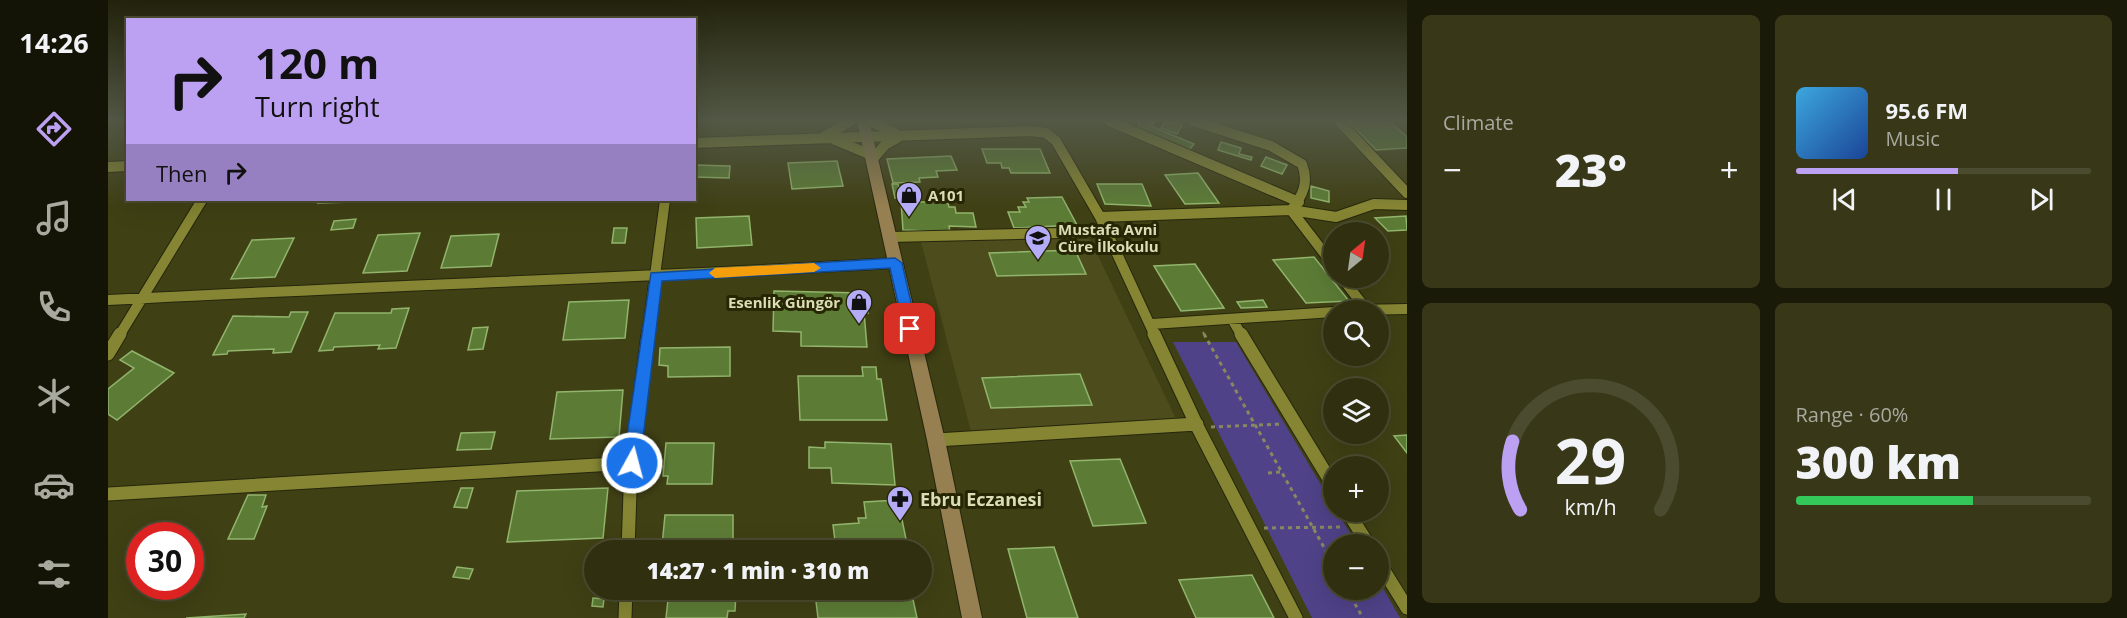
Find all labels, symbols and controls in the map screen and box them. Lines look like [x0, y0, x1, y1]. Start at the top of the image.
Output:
text: 14:26 [19, 24, 89, 61]
text: 120 m [255, 34, 379, 91]
icon: right [156, 42, 234, 120]
text: Turn right [255, 88, 380, 125]
text: 95.6 FM [1886, 95, 1968, 125]
icon: directions [33, 108, 75, 150]
text: Climate [1443, 109, 1514, 136]
text: Music [1886, 125, 1940, 152]
text: 23° [1555, 139, 1627, 200]
text: − [1443, 147, 1462, 192]
text: + [1720, 147, 1739, 192]
icon: right [219, 156, 252, 189]
text: Then [156, 158, 207, 188]
shop icon: A101 [894, 180, 924, 218]
icon: previous [1828, 183, 1861, 216]
icon: pause [1927, 183, 1960, 216]
icon: next [2025, 183, 2058, 216]
place label: A101 [928, 185, 964, 205]
icon: music [33, 197, 75, 239]
place label: Mustafa Avni Cüre İlkokulu [1058, 219, 1159, 256]
north arrow [1323, 222, 1389, 288]
map controls [1323, 222, 1389, 600]
school or university icon: Mustafa Avni Cüre İlkokulu [1023, 223, 1053, 261]
icon: phone [33, 286, 75, 328]
shop icon: Esenlik Güngör [844, 287, 874, 325]
place label: Esenlik Güngör [728, 292, 840, 312]
button: search [1323, 300, 1389, 366]
pin [884, 303, 935, 354]
icon: arrive [893, 312, 926, 345]
icon: climate [33, 375, 75, 417]
button: layers [1323, 378, 1389, 444]
text: Range · 60% [1796, 401, 1908, 428]
text: 29 [1555, 417, 1626, 502]
position arrow [600, 431, 664, 495]
text: 300 km [1796, 431, 1961, 492]
button: + [1323, 456, 1389, 522]
icon: car [33, 464, 75, 506]
pharmacy icon: Ebru Eczanesi [885, 484, 915, 522]
place label: Ebru Eczanesi [920, 487, 1042, 511]
text: km/h [1565, 492, 1617, 521]
speed limit sign: 30 [126, 522, 204, 600]
button: − [1323, 534, 1389, 600]
icon: filters [33, 553, 75, 595]
text: 14:27 · 1 min · 310 m [647, 555, 869, 585]

